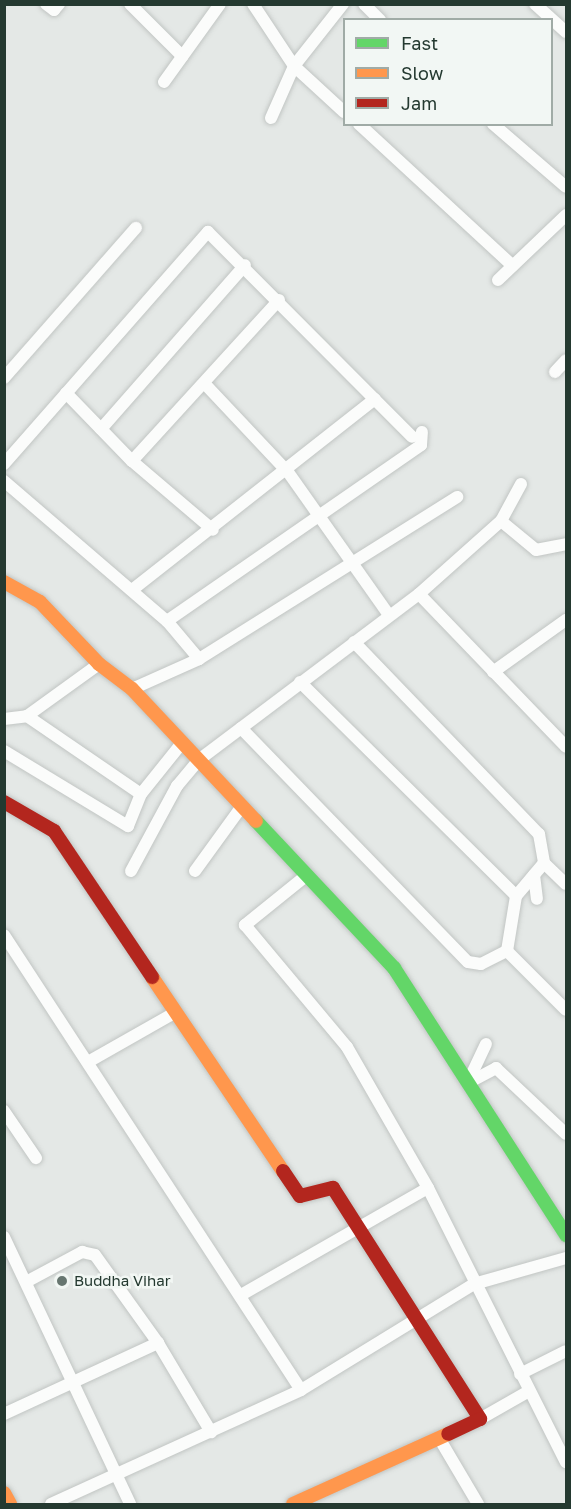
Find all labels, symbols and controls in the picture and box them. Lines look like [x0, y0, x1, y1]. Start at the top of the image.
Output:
legend [343, 18, 553, 126]
text: Fast [401, 32, 438, 54]
text: Slow [401, 62, 443, 84]
text: Jam [401, 92, 437, 114]
place label: Buddha Vihar [74, 1272, 171, 1290]
marker: Buddha Vihar [55, 1274, 69, 1288]

